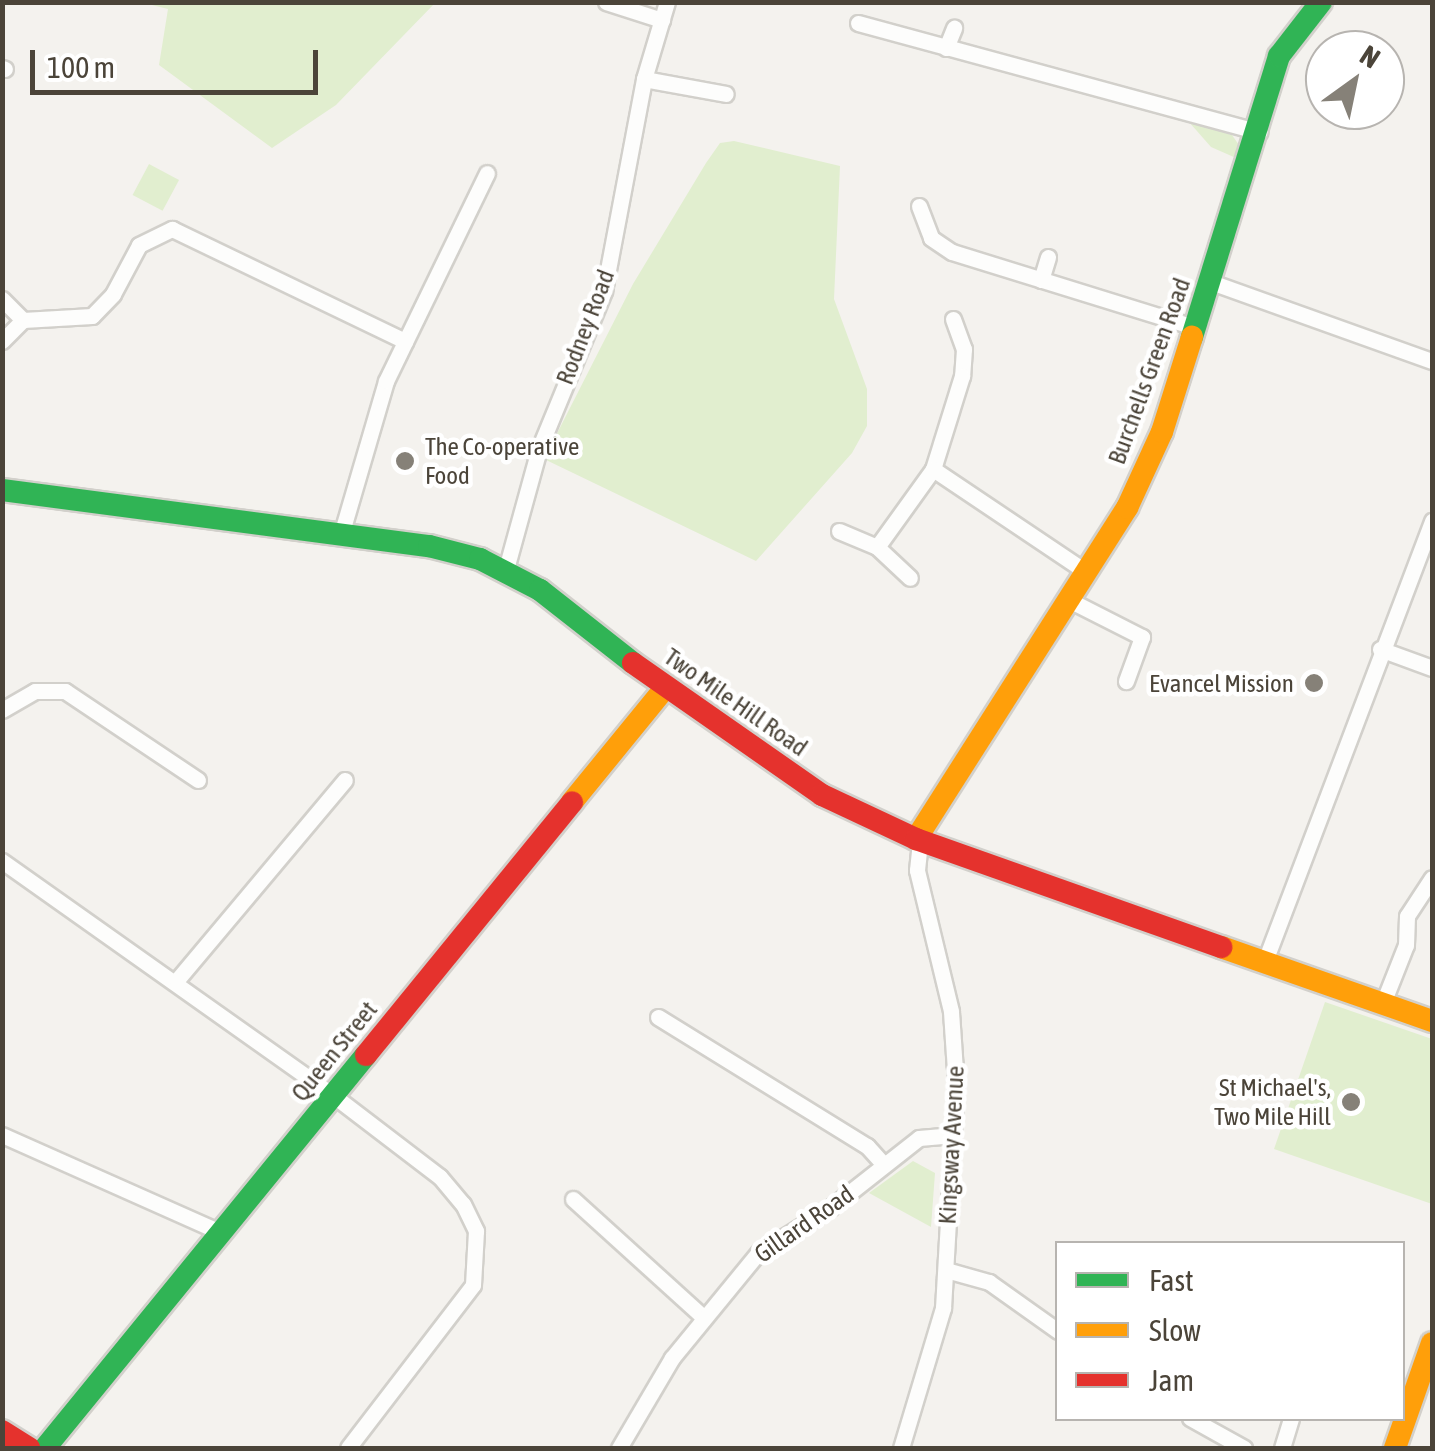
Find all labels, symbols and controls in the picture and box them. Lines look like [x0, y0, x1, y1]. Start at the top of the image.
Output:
scale bar [35, 30, 322, 92]
north arrow [1305, 30, 1405, 130]
text: N [1355, 39, 1386, 74]
text: 100 m [47, 50, 115, 84]
street label: Rodney Road [549, 265, 621, 389]
street label: Burchells Green Road [1101, 274, 1197, 468]
place label: The Co-operative Food [425, 432, 579, 491]
marker: The Co-operative Food [394, 450, 416, 472]
street label: Two Mile Hill Road [659, 641, 813, 763]
place label: Evancel Mission [1149, 668, 1294, 698]
marker: Evancel Mission [1303, 672, 1325, 694]
street label: Queen Street [285, 995, 383, 1107]
street label: Kingsway Avenue [932, 1065, 970, 1225]
place label: St Michael's, Two Mile Hill [1214, 1073, 1331, 1132]
marker: St Michael's, Two Mile Hill [1340, 1091, 1362, 1113]
street label: Gillard Road [749, 1179, 859, 1269]
legend [1055, 1241, 1405, 1421]
text: Fast [1149, 1263, 1194, 1297]
text: Slow [1149, 1313, 1201, 1347]
text: Jam [1149, 1363, 1194, 1397]

